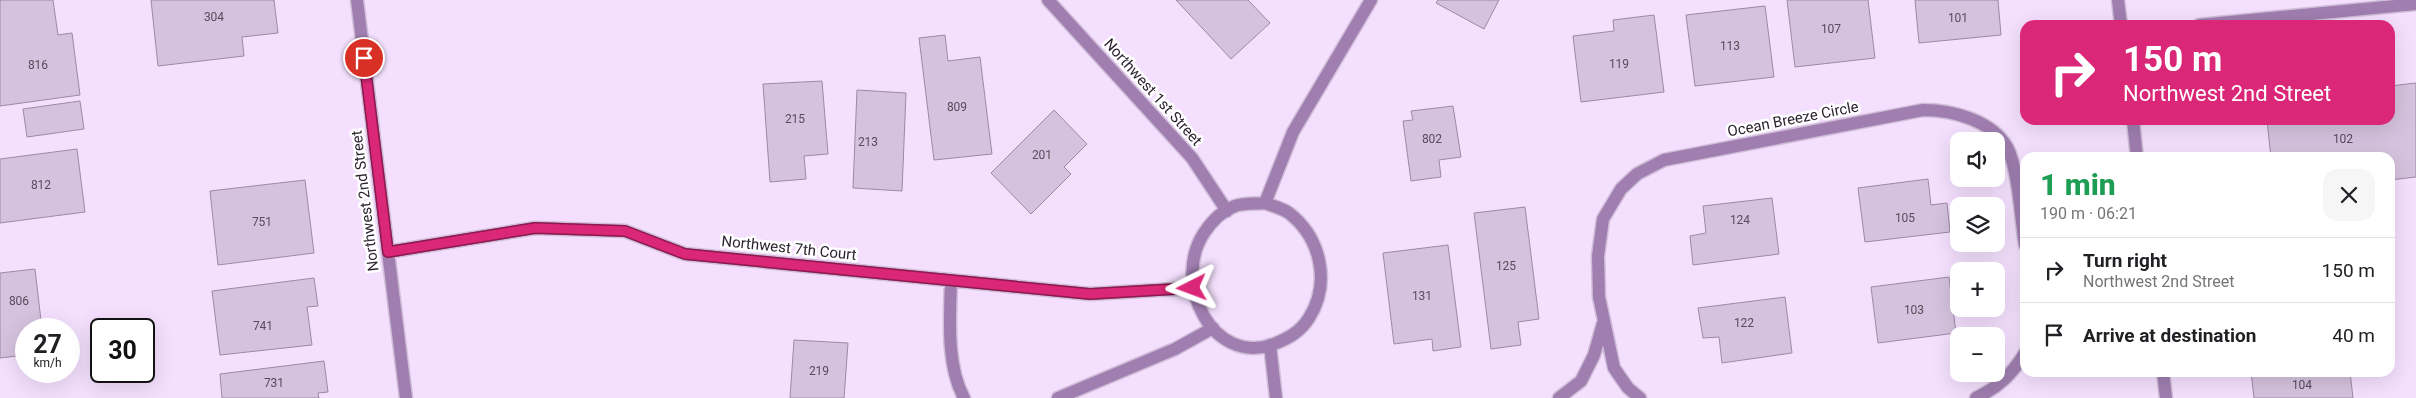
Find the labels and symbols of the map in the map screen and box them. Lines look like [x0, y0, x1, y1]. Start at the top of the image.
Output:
house number: 304 [204, 10, 224, 24]
house number: 101 [1948, 11, 1968, 25]
house number: 107 [1821, 22, 1841, 36]
street label: Northwest 1st Street [1100, 35, 1206, 149]
pin [343, 37, 385, 79]
house number: 113 [1720, 39, 1740, 53]
house number: 119 [1609, 57, 1629, 71]
house number: 816 [28, 58, 48, 72]
street label: Ocean Breeze Circle [1726, 97, 1860, 141]
house number: 809 [947, 100, 967, 114]
house number: 215 [785, 112, 805, 126]
street label: Northwest 2nd Street [347, 129, 383, 273]
house number: 802 [1422, 132, 1442, 146]
house number: 102 [2333, 132, 2353, 146]
house number: 213 [858, 135, 878, 149]
house number: 201 [1032, 148, 1052, 162]
house number: 812 [31, 178, 51, 192]
house number: 105 [1895, 211, 1915, 225]
house number: 124 [1730, 213, 1750, 227]
house number: 751 [252, 215, 272, 229]
street label: Northwest 7th Court [721, 232, 858, 264]
house number: 125 [1496, 259, 1516, 273]
position arrow [1165, 261, 1217, 313]
house number: 131 [1412, 289, 1432, 303]
house number: 806 [9, 294, 29, 308]
house number: 103 [1904, 303, 1924, 317]
house number: 122 [1734, 316, 1754, 330]
speed limit sign: 30 [90, 318, 155, 383]
house number: 741 [253, 319, 273, 333]
house number: 219 [809, 364, 829, 378]
house number: 731 [264, 376, 284, 390]
house number: 104 [2292, 378, 2312, 392]

